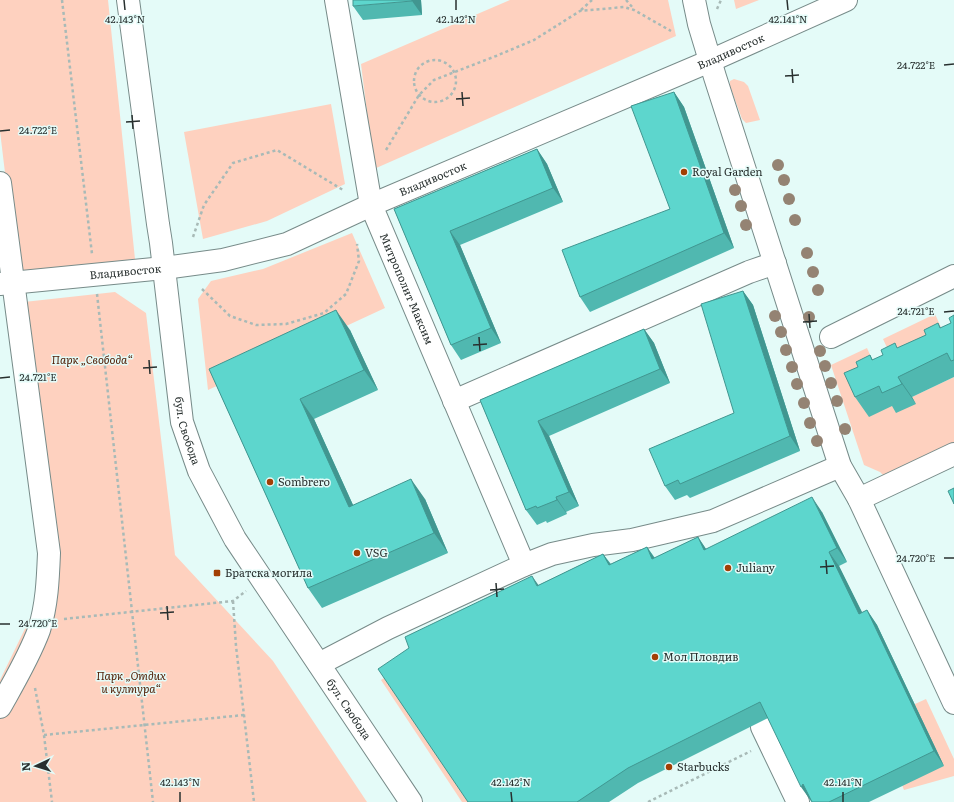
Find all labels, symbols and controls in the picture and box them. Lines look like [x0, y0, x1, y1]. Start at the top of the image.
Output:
text: 42.143°N [105, 11, 145, 26]
text: 42.142°N [436, 11, 476, 26]
text: 42.141°N [769, 11, 807, 26]
street label: Владивосток [694, 29, 767, 73]
text: 24.722°E [897, 57, 935, 72]
text: 24.722°E [19, 122, 57, 137]
street label: Владивосток [396, 156, 469, 199]
place label: Royal Garden [692, 163, 763, 179]
marker: Royal Garden [679, 167, 689, 177]
street label: Митрополит Максим [377, 230, 438, 347]
street label: Владивосток [89, 259, 162, 282]
text: 24.721°E [897, 303, 935, 318]
park label: Парк „Свобода“ [52, 351, 132, 367]
text: 24.721°E [19, 369, 57, 384]
street label: бул. Свобода [172, 395, 205, 467]
place label: Sombrero [278, 473, 330, 489]
marker: Sombrero [265, 477, 275, 487]
place label: VSG [365, 544, 388, 560]
marker: VSG [352, 548, 362, 558]
text: 24.720°E [897, 550, 935, 565]
place label: Juliany [736, 559, 776, 575]
marker: Juliany [723, 563, 733, 573]
place label: Братска могила [225, 564, 312, 580]
marker: Братска могила [212, 568, 222, 578]
text: 24.720°E [19, 615, 57, 630]
place label: Мол Пловдив [663, 648, 738, 664]
marker: Мол Пловдив [650, 652, 660, 662]
park label: Парк „Отдих и култура“ [96, 667, 166, 696]
street label: бул. Свобода [323, 675, 376, 742]
north arrow [16, 746, 56, 786]
place label: Starbucks [677, 758, 729, 774]
text: N [17, 762, 33, 772]
marker: Starbucks [664, 762, 674, 772]
text: 42.143°N [160, 774, 200, 789]
text: 42.142°N [491, 774, 531, 789]
text: 42.141°N [824, 774, 862, 789]

